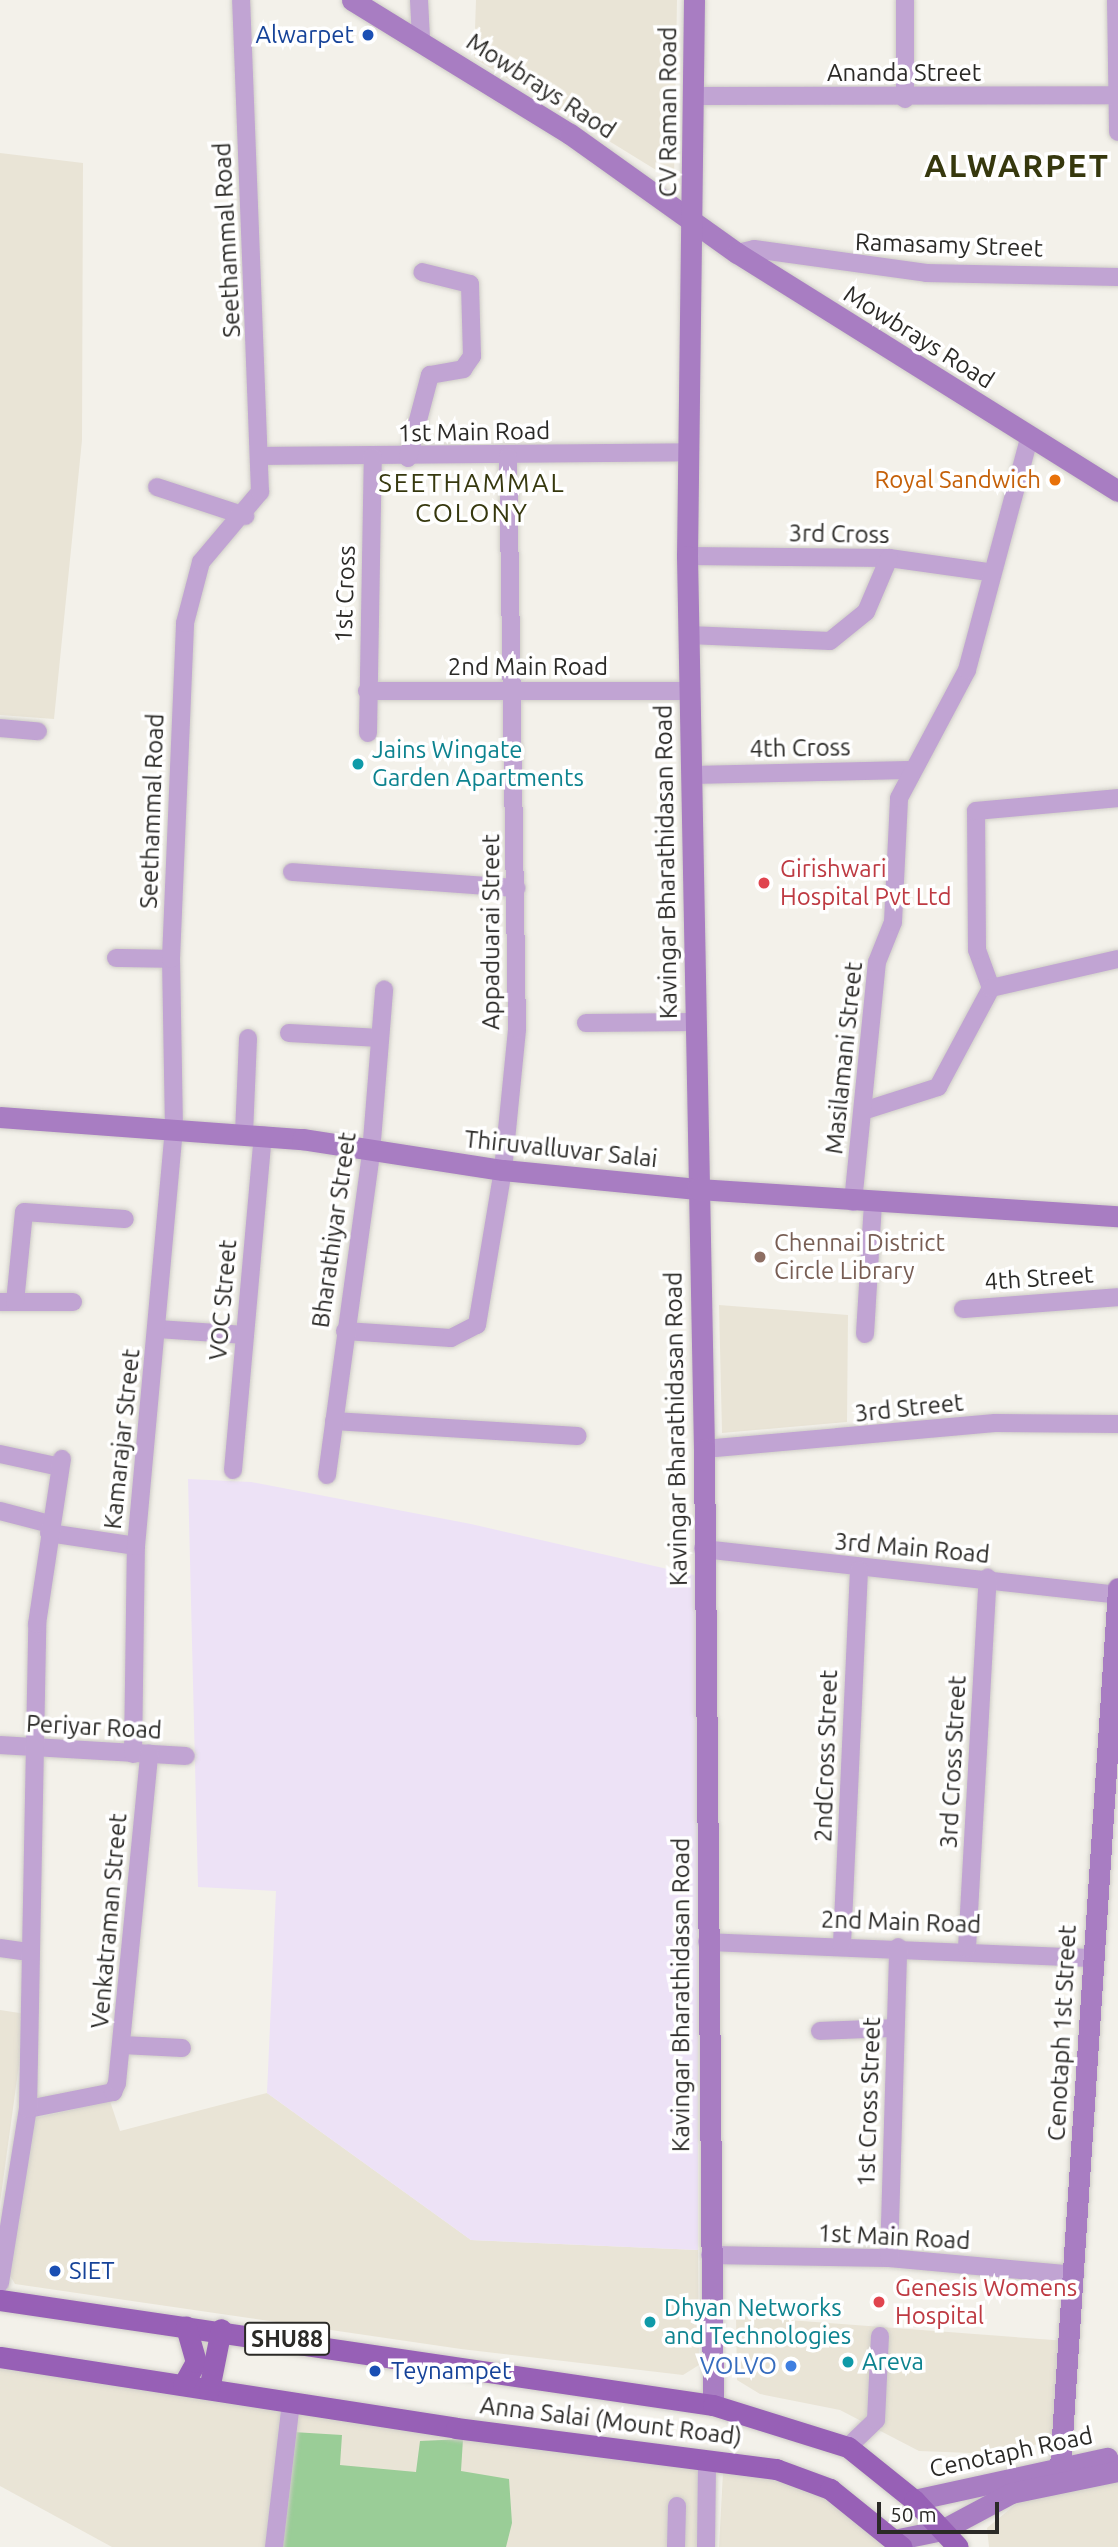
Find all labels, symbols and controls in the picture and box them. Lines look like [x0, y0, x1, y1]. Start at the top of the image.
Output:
place label: Alwarpet [255, 21, 354, 49]
marker: Alwarpet [360, 27, 376, 43]
street label: Mowbrays Raod [461, 27, 621, 145]
street label: CV Raman Road [654, 27, 682, 197]
street label: Ananda Street [827, 59, 981, 87]
street label: Seethammal Road [208, 142, 246, 338]
district label: ALWARPET [925, 146, 1109, 184]
street label: Ramasamy Street [855, 227, 1043, 263]
street label: Mowbrays Road [839, 279, 999, 395]
street label: 1st Main Road [398, 416, 550, 448]
place label: Royal Sandwich [874, 466, 1041, 494]
district label: SEETHAMMAL COLONY [379, 467, 565, 528]
marker: Royal Sandwich [1047, 472, 1063, 488]
street label: 3rd Cross [788, 519, 890, 549]
street label: 1st Cross [329, 545, 361, 643]
street label: 2nd Main Road [448, 653, 608, 681]
street label: Kavingar Bharathidasan Road [649, 705, 683, 1019]
street label: Seethammal Road [134, 713, 170, 909]
street label: 4th Cross [749, 733, 851, 763]
place label: Jains Wingate Garden Apartments [372, 736, 584, 792]
marker: Jains Wingate Garden Apartments [350, 756, 366, 772]
street label: Appaduarai Street [477, 834, 505, 1030]
place label: Girishwari Hospital Pvt Ltd [780, 855, 951, 911]
marker: Girishwari Hospital Pvt Ltd [754, 873, 774, 893]
street label: Masilamani Street [820, 960, 868, 1156]
street label: Thiruvalluvar Salai [463, 1125, 659, 1173]
street label: Bharathiyar Street [306, 1130, 362, 1330]
place label: Chennai District Circle Library [774, 1229, 945, 1285]
street label: VOC Street [203, 1239, 243, 1361]
marker: Chennai District Circle Library [752, 1249, 768, 1265]
street label: 4th Street [984, 1260, 1094, 1296]
street label: Kavingar Bharathidasan Road [659, 1272, 693, 1586]
street label: Kamarajar Street [98, 1347, 146, 1531]
street label: 3rd Street [853, 1388, 965, 1428]
street label: 3rd Main Road [833, 1527, 991, 1569]
street label: 2ndCross Street [809, 1669, 843, 1843]
street label: 3rd Cross Street [934, 1675, 972, 1849]
street label: Periyar Road [25, 1709, 163, 1745]
street label: Venkatraman Street [85, 1812, 133, 2030]
street label: Kavingar Bharathidasan Road [667, 1838, 695, 2152]
street label: 2nd Main Road [820, 1905, 982, 1939]
street label: Cenotaph 1st Street [1042, 1924, 1082, 2142]
street label: 1st Cross Street [852, 2017, 886, 2187]
street label: 1st Main Road [817, 2219, 971, 2255]
place label: SIET [69, 2257, 115, 2285]
marker: SIET [47, 2263, 63, 2279]
place label: Genesis Womens Hospital [895, 2274, 1077, 2330]
marker: Genesis Womens Hospital [869, 2292, 889, 2312]
place label: Dhyan Networks and Technologies [664, 2294, 851, 2350]
marker: Dhyan Networks and Technologies [642, 2314, 658, 2330]
road number: SHU88 [243, 2320, 331, 2358]
place label: Areva [862, 2348, 924, 2376]
place label: VOLVO [700, 2352, 777, 2380]
marker: Areva [840, 2354, 856, 2370]
place label: Teynampet [391, 2357, 511, 2385]
marker: VOLVO [783, 2358, 799, 2374]
marker: Teynampet [365, 2361, 385, 2381]
street label: Anna Salai (Mount Road) [479, 2391, 743, 2451]
street label: Cenotaph Road [927, 2421, 1095, 2483]
scale bar [880, 2488, 1002, 2532]
text: 50 m [890, 2502, 937, 2526]

